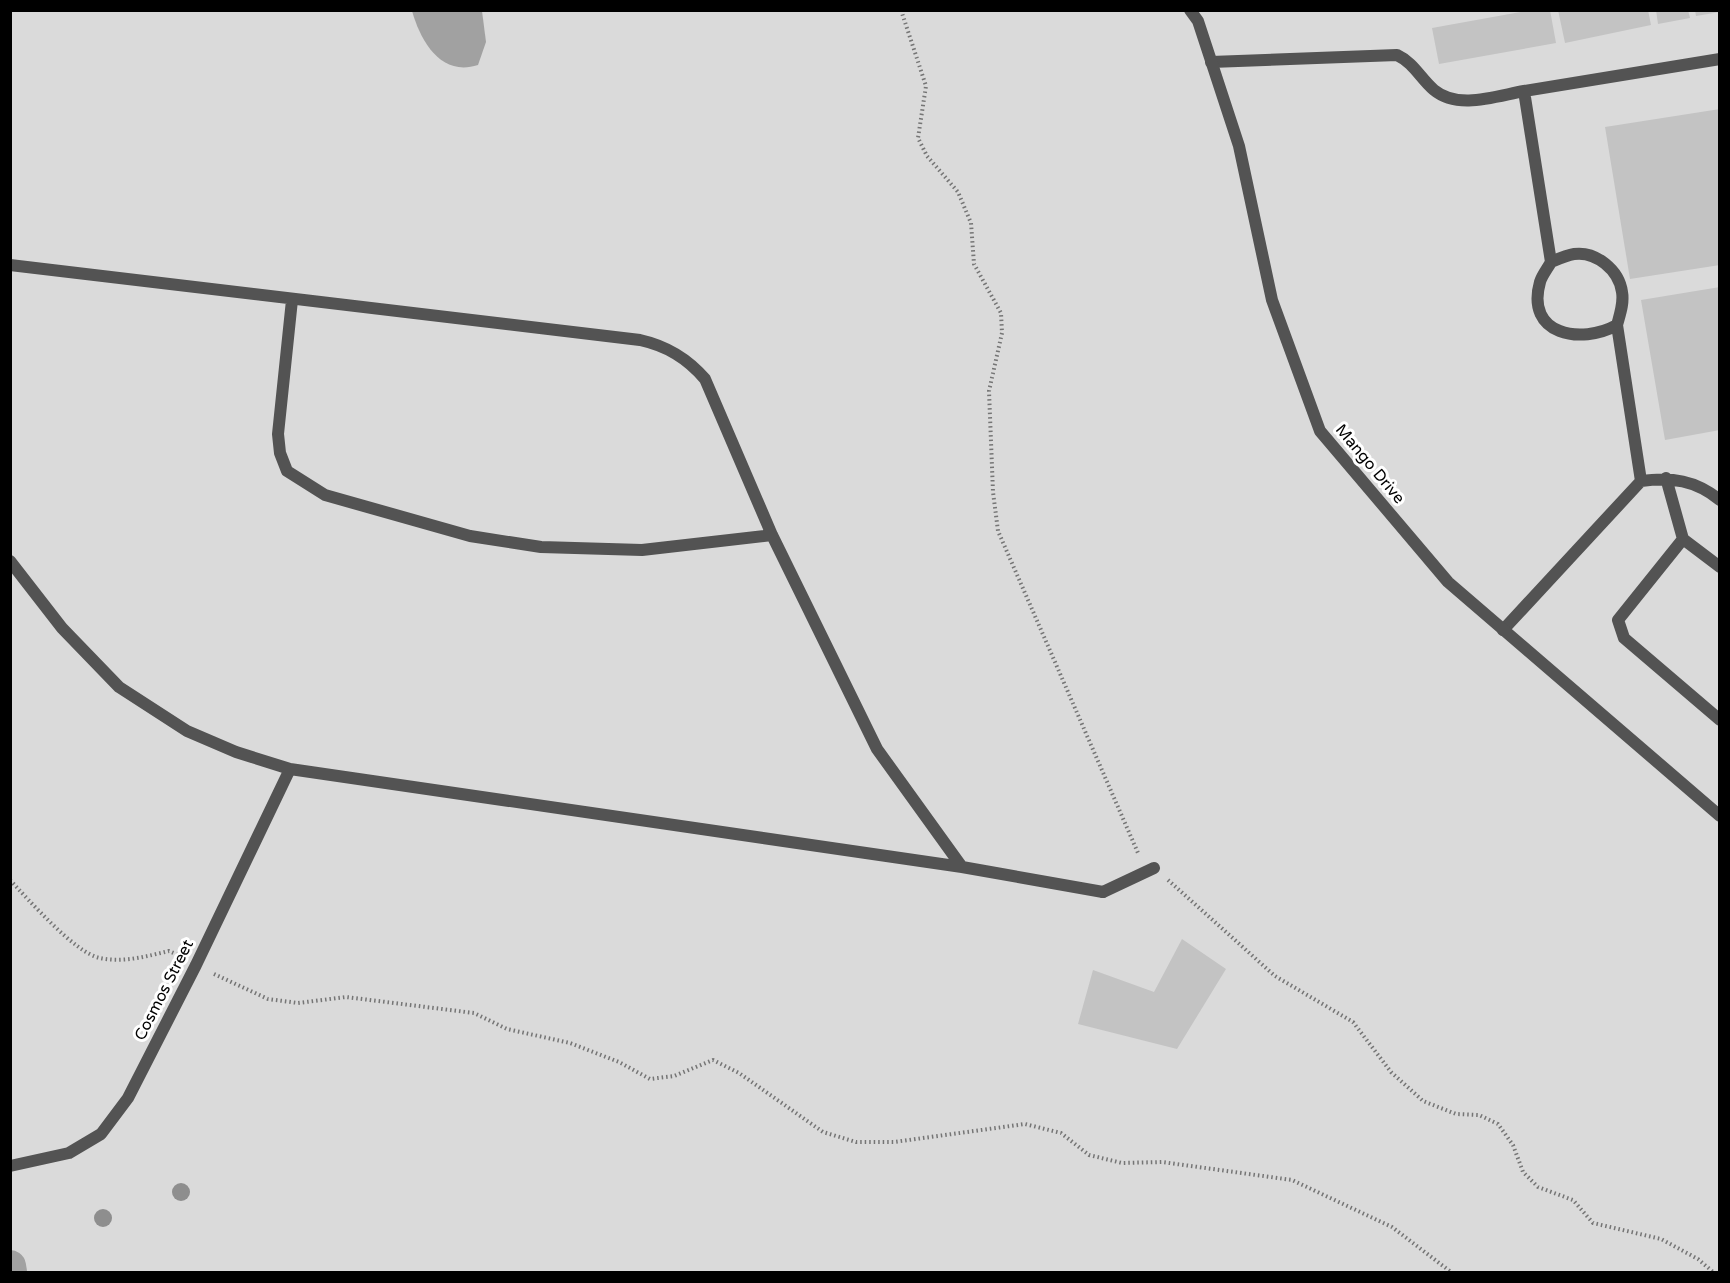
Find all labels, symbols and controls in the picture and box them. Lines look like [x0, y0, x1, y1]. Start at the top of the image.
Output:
street label: Mango Drive [1331, 420, 1409, 508]
street label: Cosmos Street [130, 936, 198, 1044]

